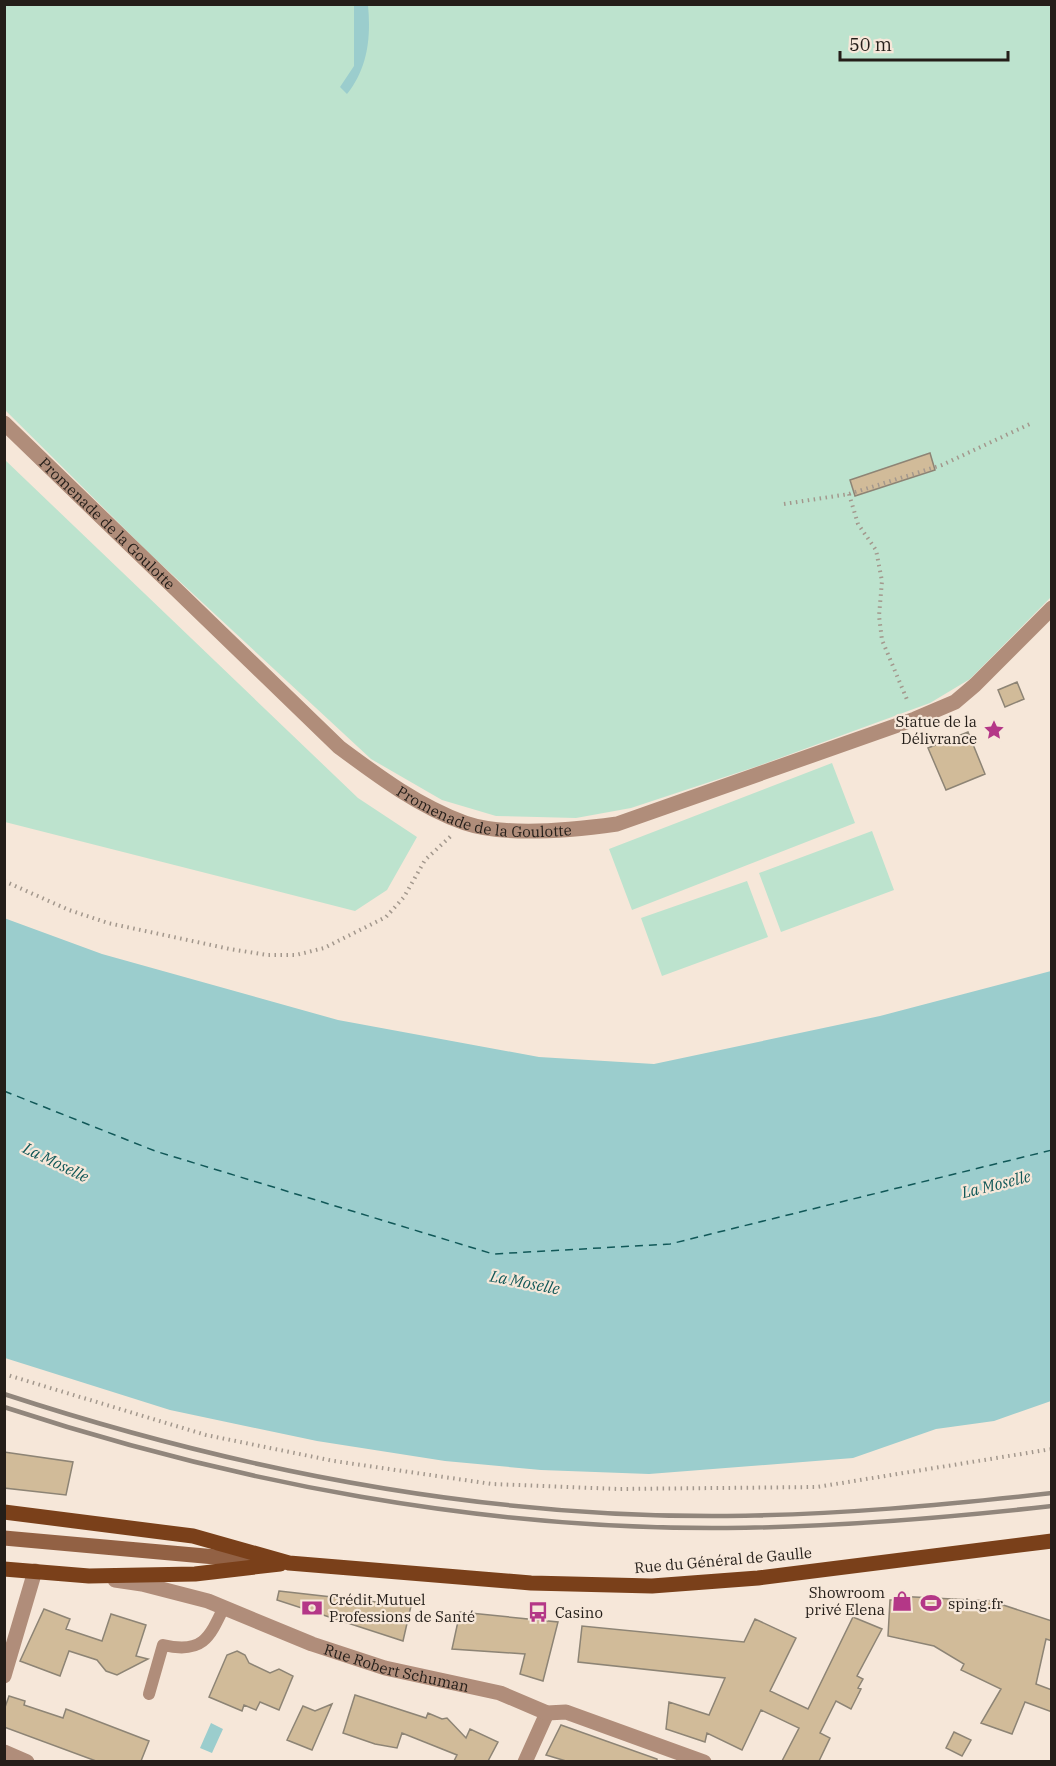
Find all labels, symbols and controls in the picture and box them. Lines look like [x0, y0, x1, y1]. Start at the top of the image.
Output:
scale bar [840, 24, 1008, 62]
text: 50 m [849, 33, 892, 56]
street label: Promenade de la Goulotte [35, 453, 180, 593]
place label: Statue de la Délivrance [895, 712, 977, 748]
place icon: Statue de la Délivrance [982, 718, 1006, 742]
street label: Promenade de la Goulotte [393, 781, 572, 841]
water label: La Moselle [19, 1137, 92, 1186]
water label: La Moselle [958, 1166, 1033, 1202]
water label: La Moselle [487, 1265, 562, 1299]
street label: Rue du Général de Gaulle [633, 1543, 813, 1577]
place label: Showroom privé Elena [805, 1583, 885, 1619]
shop icon: Showroom privé Elena [890, 1589, 914, 1613]
place label: Crédit Mutuel Professions de Santé [329, 1590, 475, 1626]
sports icon: sping.fr [919, 1591, 943, 1615]
place label: sping.fr [948, 1594, 1003, 1613]
bank icon: Crédit Mutuel Professions de Santé [300, 1596, 324, 1620]
bus stop icon: Casino [526, 1600, 550, 1624]
place label: Casino [555, 1603, 603, 1622]
street label: Rue Robert Schuman [322, 1639, 471, 1696]

